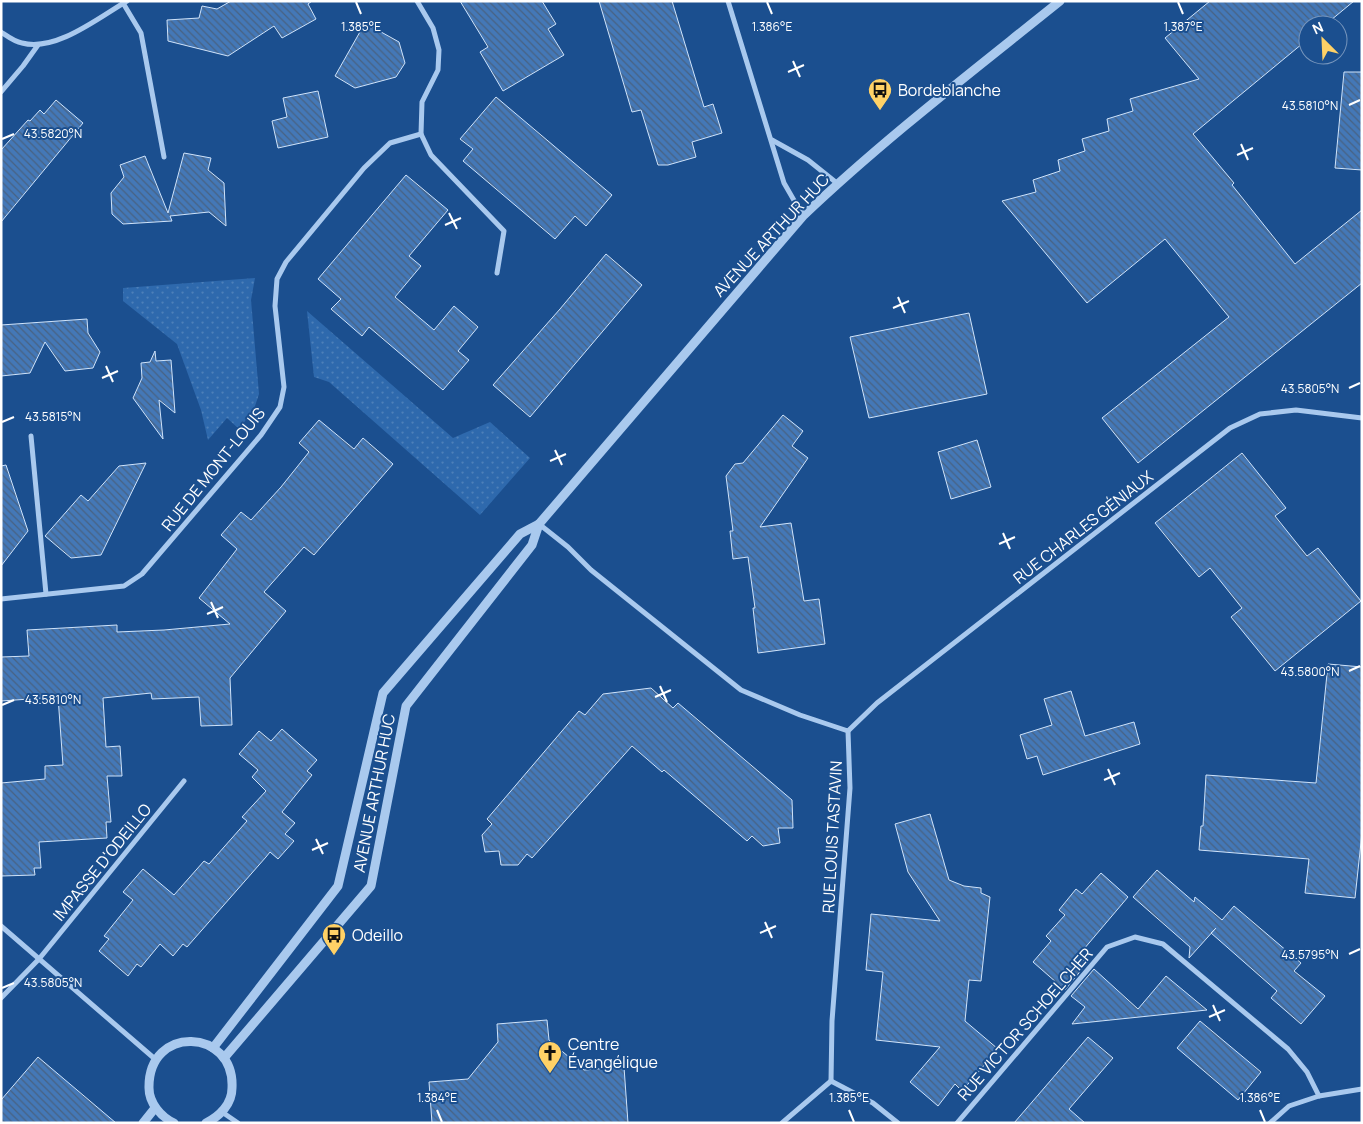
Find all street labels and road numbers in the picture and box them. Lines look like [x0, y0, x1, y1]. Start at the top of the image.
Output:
street label: AVENUE ARTHUR HUC [708, 169, 834, 301]
street label: RUE DE MONT-LOUIS [156, 402, 270, 535]
street label: RUE CHARLES GÉNIAUX [1008, 465, 1158, 589]
street label: AVENUE ARTHUR HUC [348, 712, 400, 874]
street label: RUE LOUIS TASTAVIN [817, 760, 847, 914]
street label: IMPASSE D'ODEILLO [48, 798, 156, 925]
street label: RUE VICTOR SCHOELCHER [953, 943, 1097, 1105]

